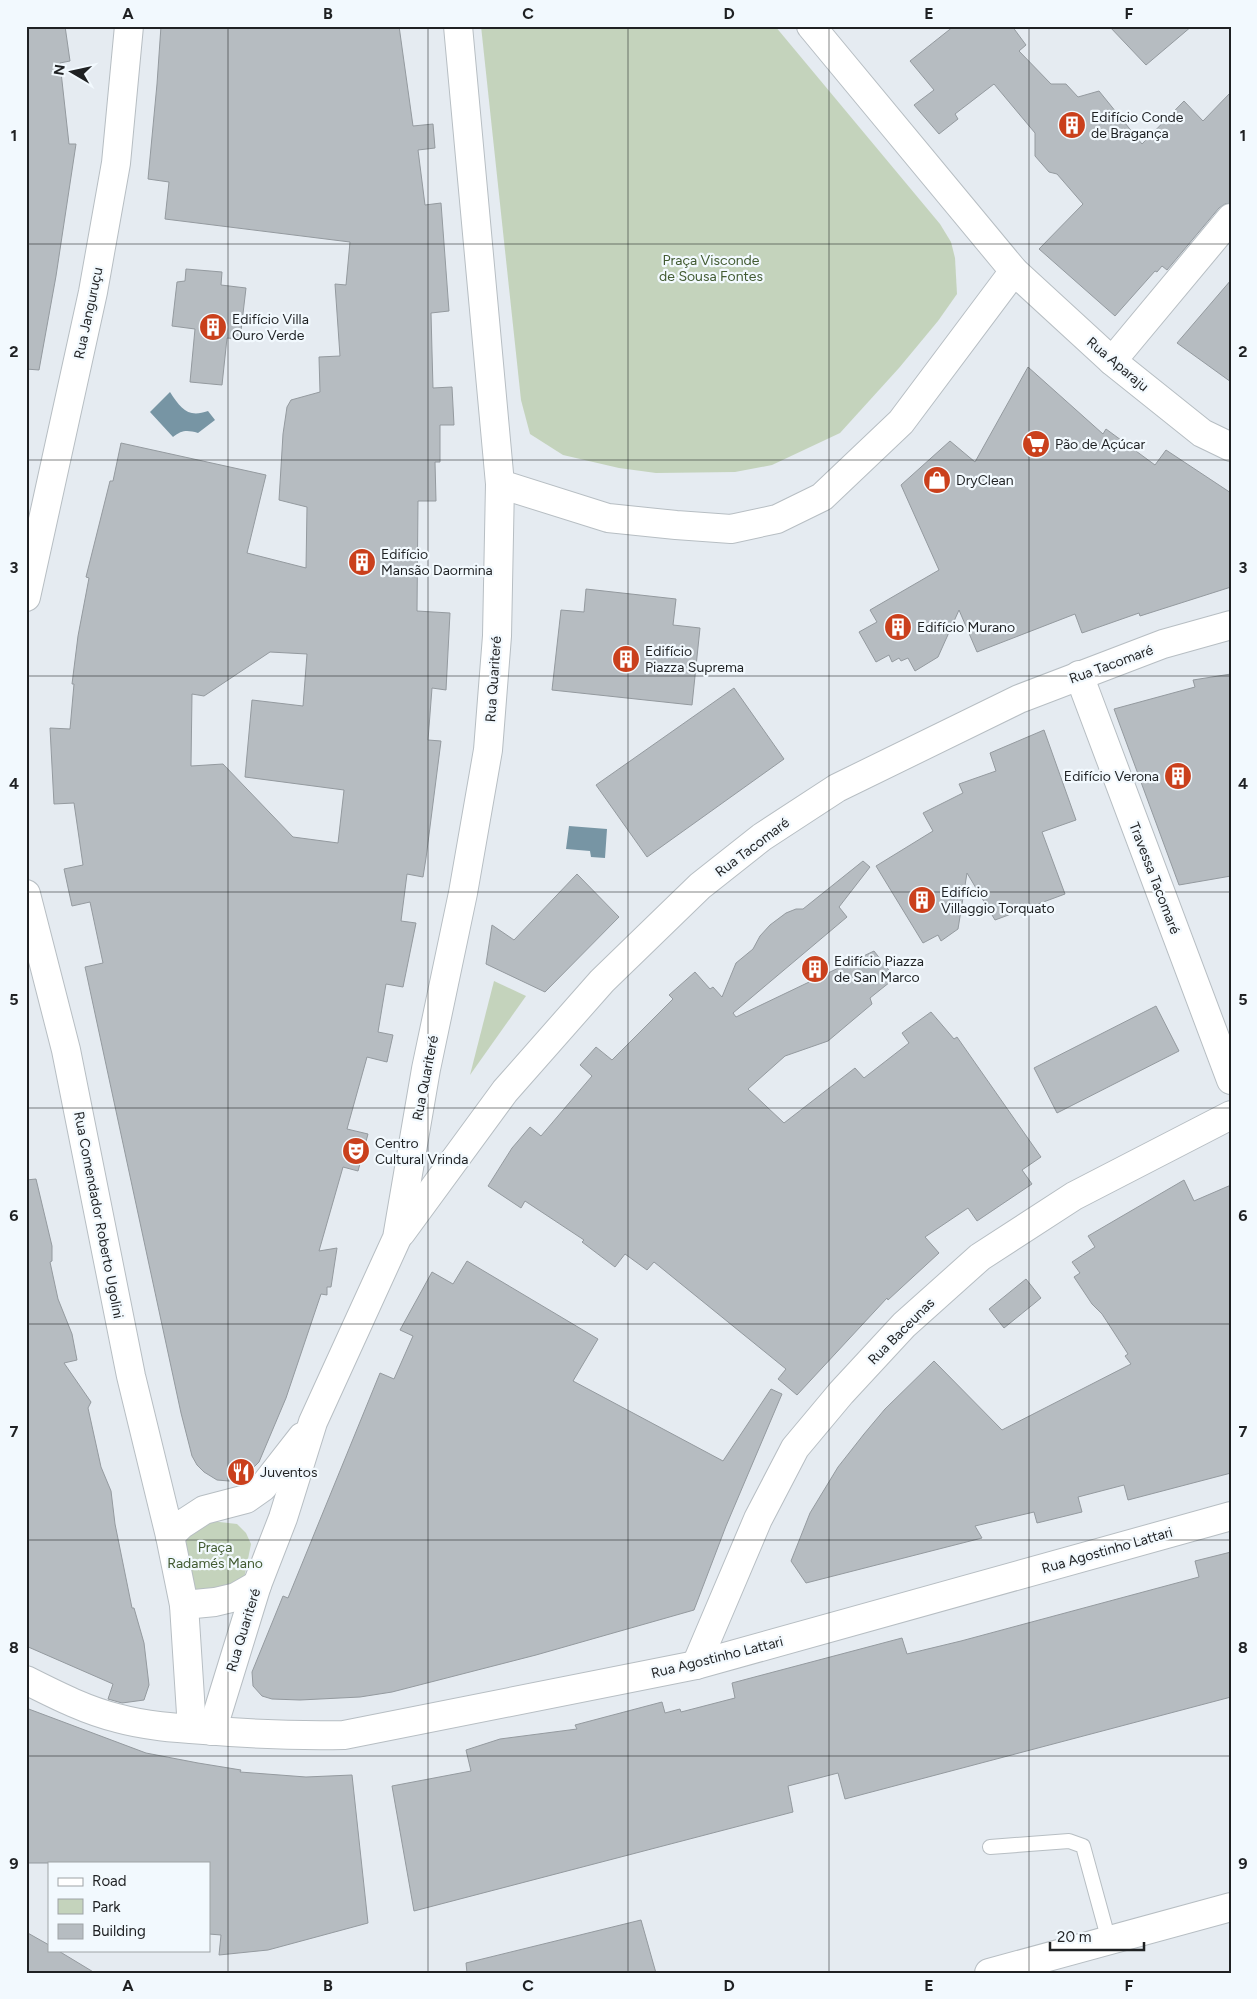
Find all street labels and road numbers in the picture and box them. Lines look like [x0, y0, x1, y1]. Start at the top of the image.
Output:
street label: Rua Janguruçu [70, 266, 107, 361]
street label: Rua Aparaju [1083, 334, 1152, 395]
street label: Rua Quariteré [482, 635, 505, 723]
street label: Rua Tacomaré [1067, 641, 1156, 688]
street label: Rua Tacomaré [712, 814, 793, 881]
street label: Travessa Tacomaré [1125, 820, 1184, 937]
street label: Rua Quariteré [409, 1034, 442, 1122]
street label: Rua Comendador Roberto Ugolini [70, 1110, 127, 1320]
street label: Rua Baceunas [864, 1294, 938, 1368]
street label: Rua Agostinho Lattari [1040, 1524, 1174, 1577]
street label: Rua Quariteré [223, 1586, 264, 1674]
street label: Rua Agostinho Lattari [649, 1633, 785, 1682]

